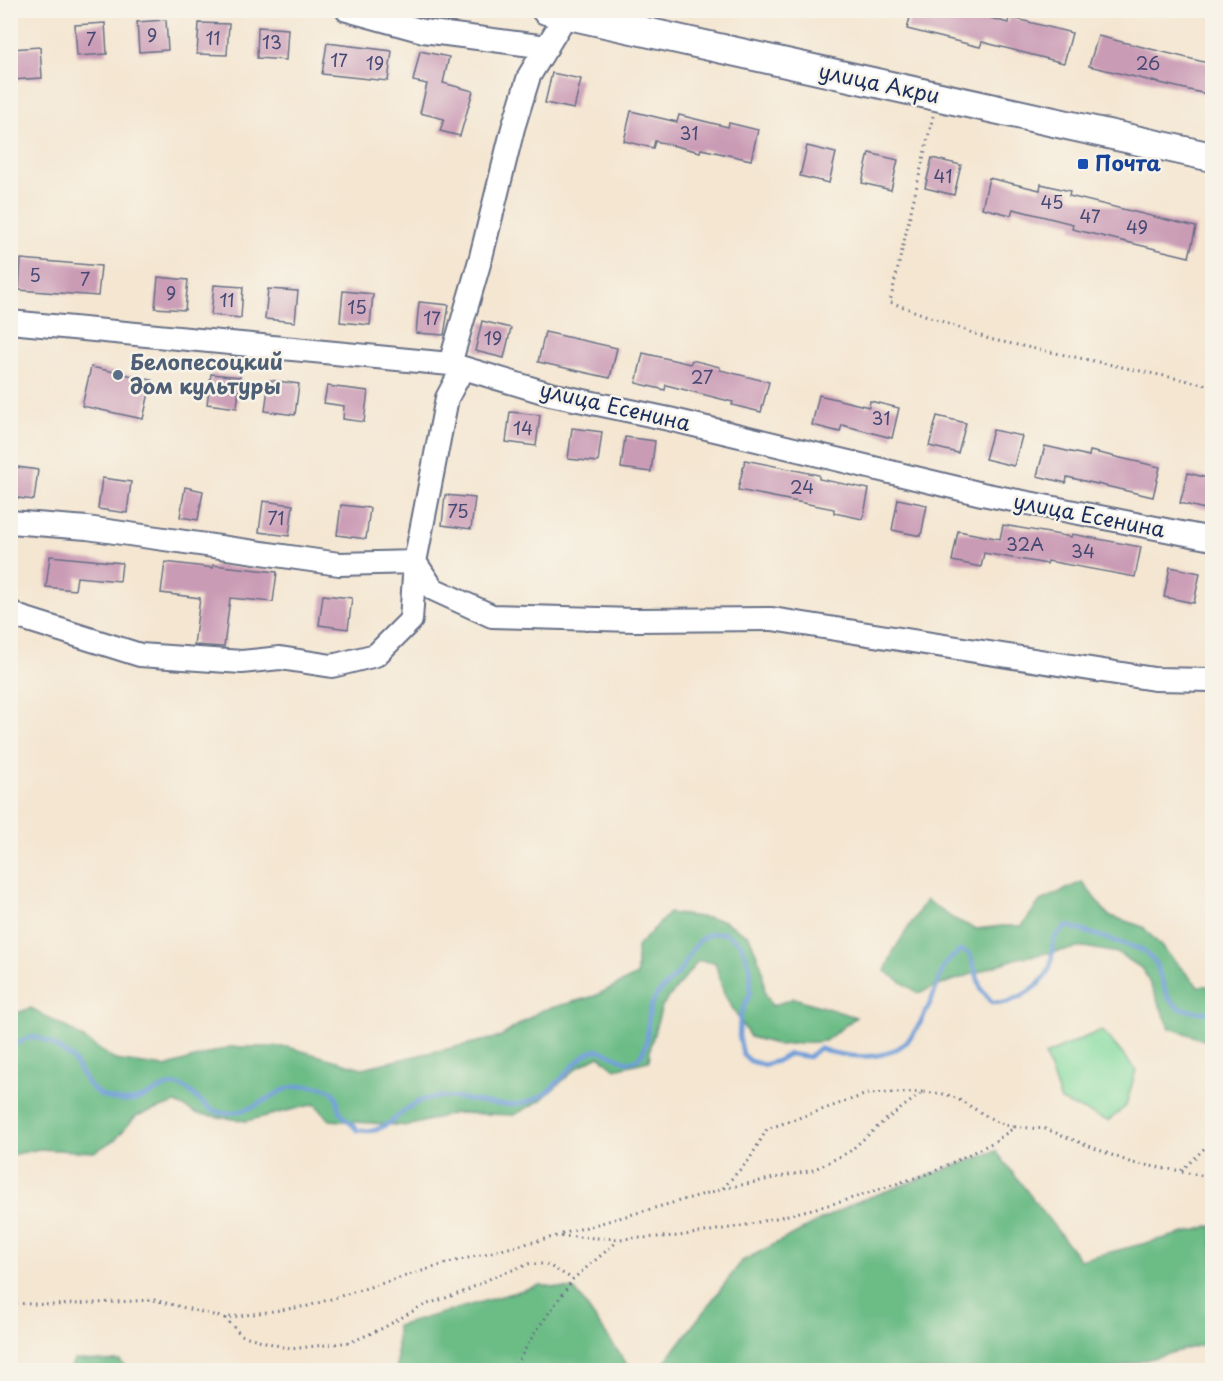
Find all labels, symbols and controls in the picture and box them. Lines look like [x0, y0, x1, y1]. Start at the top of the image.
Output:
house number: 9 [147, 21, 157, 48]
house number: 11 [205, 24, 221, 51]
house number: 7 [86, 25, 96, 52]
house number: 13 [262, 28, 282, 55]
house number: 17 [330, 46, 348, 73]
house number: 19 [366, 49, 384, 76]
house number: 26 [1136, 49, 1160, 76]
street label: улица Акри [816, 54, 943, 110]
house number: 31 [680, 119, 698, 146]
place label: Почта [1095, 146, 1161, 178]
marker: Почта [1076, 157, 1090, 171]
house number: 41 [934, 162, 952, 189]
house number: 45 [1041, 188, 1064, 215]
house number: 47 [1079, 202, 1101, 229]
house number: 49 [1126, 213, 1148, 240]
house number: 5 [29, 261, 41, 288]
house number: 7 [80, 265, 90, 292]
house number: 9 [166, 279, 176, 306]
house number: 11 [219, 286, 235, 313]
house number: 15 [347, 293, 367, 320]
house number: 17 [423, 304, 441, 331]
house number: 19 [484, 324, 502, 351]
place label: Белопесоцкий дом культуры [130, 345, 283, 401]
house number: 27 [691, 363, 713, 390]
marker: Белопесоцкий дом культуры [111, 368, 125, 382]
street label: улица Есенина [537, 372, 695, 438]
house number: 31 [872, 404, 890, 431]
house number: 14 [513, 414, 533, 441]
house number: 24 [790, 473, 814, 500]
street label: улица Есенина [1011, 484, 1169, 545]
house number: 75 [448, 497, 469, 524]
house number: 71 [268, 504, 284, 531]
house number: 32А [1006, 530, 1044, 557]
house number: 34 [1071, 537, 1095, 564]

